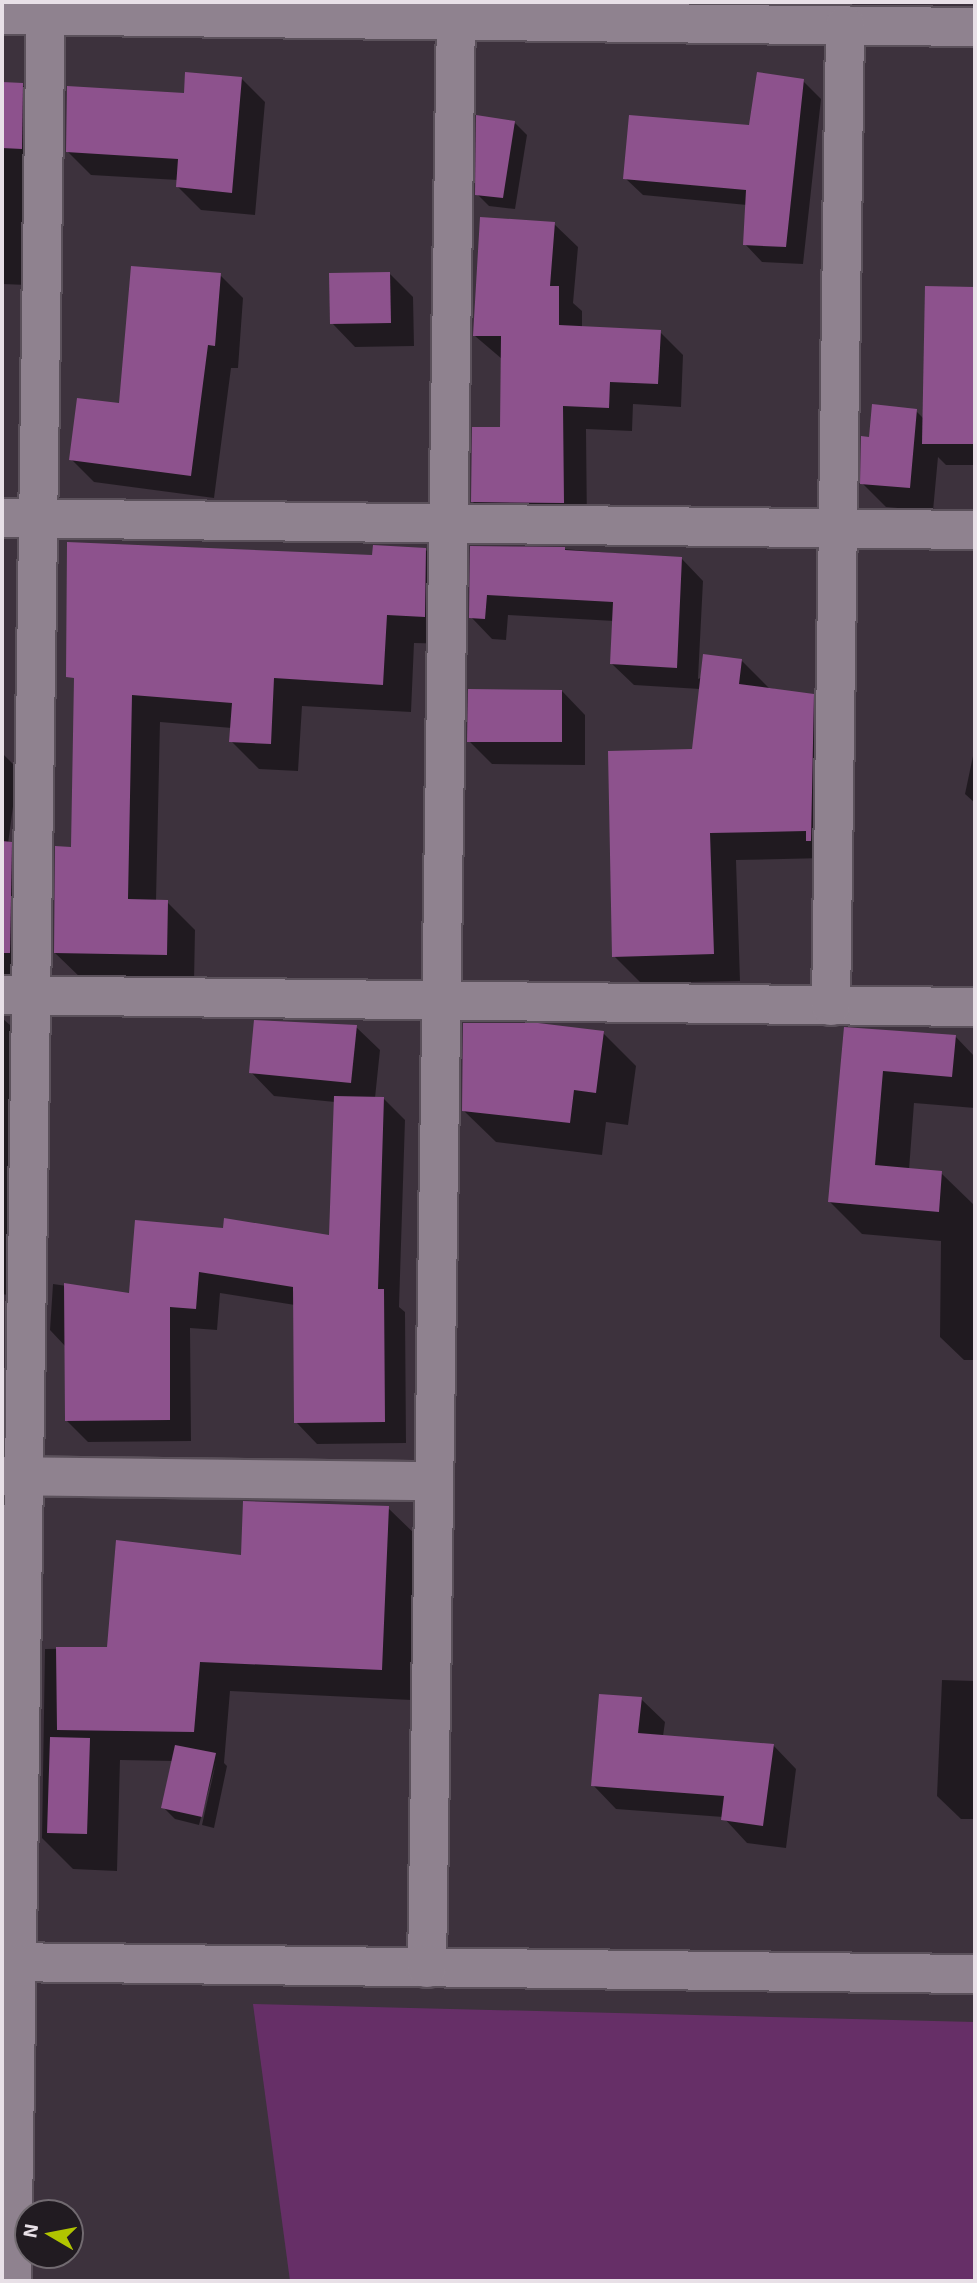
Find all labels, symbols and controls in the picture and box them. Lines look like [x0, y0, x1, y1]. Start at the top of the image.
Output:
north arrow [14, 2199, 84, 2269]
text: N [17, 2222, 42, 2239]

